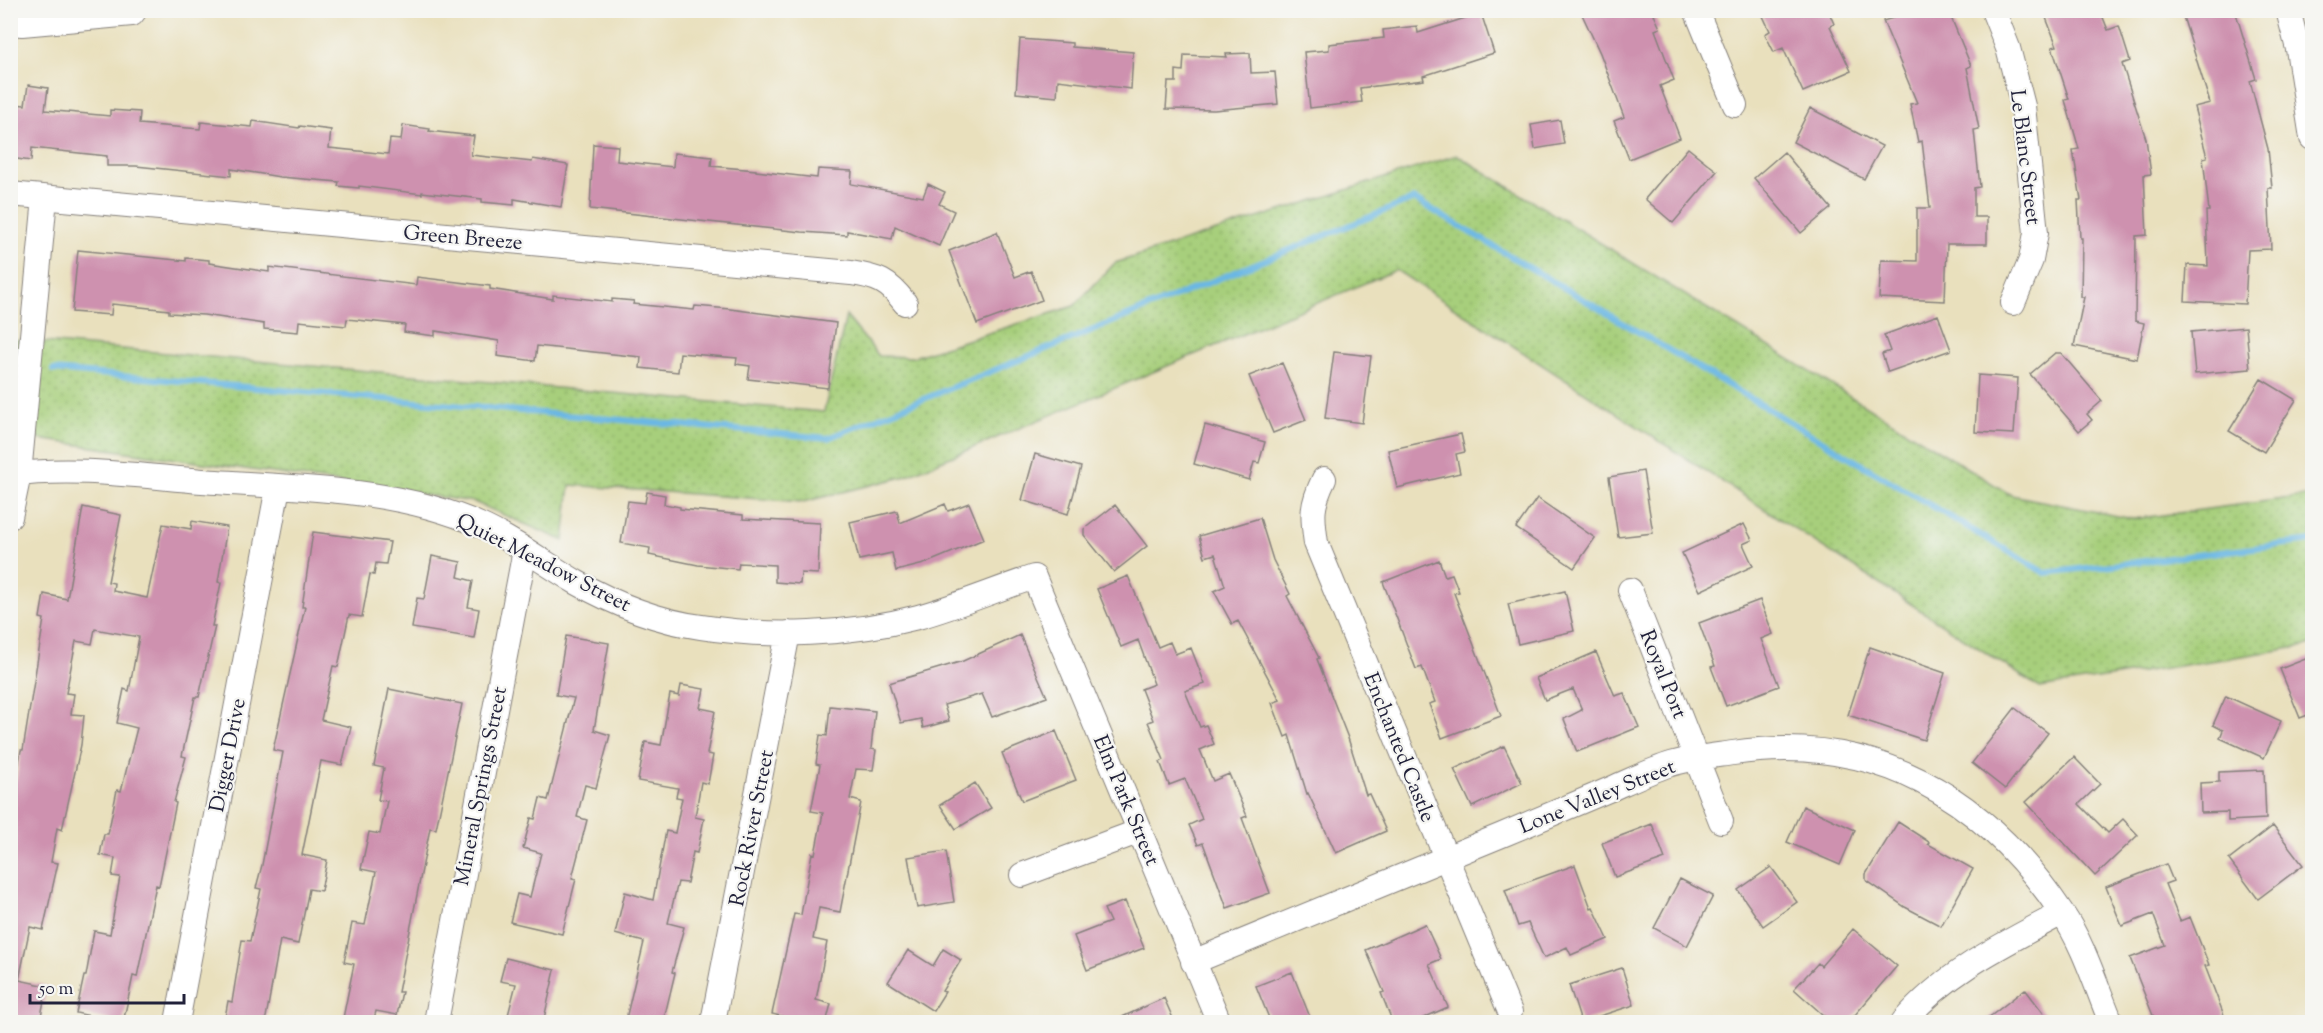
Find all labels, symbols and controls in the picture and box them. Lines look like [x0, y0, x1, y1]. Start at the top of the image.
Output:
street label: Le Blanc Street [2001, 88, 2047, 227]
street label: Green Breeze [402, 219, 524, 259]
street label: Quiet Meadow Street [451, 507, 635, 621]
street label: Royal Port [1631, 626, 1694, 724]
street label: Enchanted Castle [1354, 668, 1442, 827]
street label: Mineral Springs Street [448, 684, 516, 889]
street label: Digger Drive [203, 696, 255, 815]
street label: Elm Park Street [1084, 731, 1166, 871]
street label: Rock River Street [723, 748, 783, 909]
street label: Lone Valley Street [1515, 753, 1680, 843]
scale bar [30, 967, 184, 1005]
text: 50 m [38, 977, 74, 1003]

